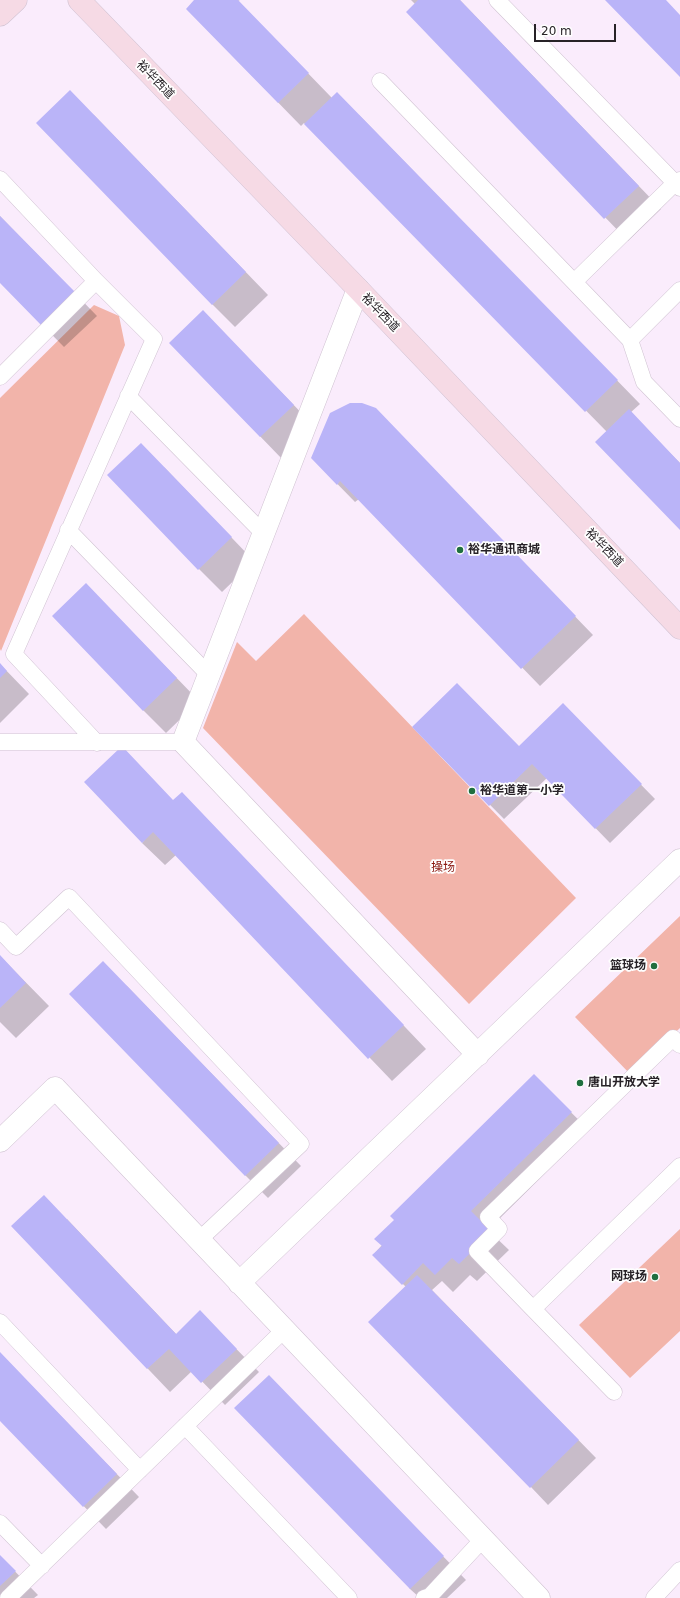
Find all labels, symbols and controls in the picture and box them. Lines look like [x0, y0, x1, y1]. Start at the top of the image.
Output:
scale bar [536, 16, 618, 42]
text: 20 m [541, 24, 572, 38]
street label: 裕华西道 [133, 58, 177, 102]
street label: 裕华西道 [358, 291, 402, 335]
street label: 裕华西道 [582, 526, 626, 570]
place label: 裕华通讯商城 [468, 543, 540, 557]
marker: 裕华通讯商城 [455, 545, 465, 555]
place label: 裕华道第一小学 [480, 784, 564, 798]
marker: 裕华道第一小学 [467, 786, 477, 796]
park label: 操场 [431, 861, 455, 875]
place label: 篮球场 [610, 959, 646, 973]
marker: 篮球场 [649, 961, 659, 971]
place label: 唐山开放大学 [588, 1076, 660, 1090]
marker: 唐山开放大学 [575, 1078, 585, 1088]
place label: 网球场 [611, 1270, 647, 1284]
marker: 网球场 [650, 1272, 660, 1282]

